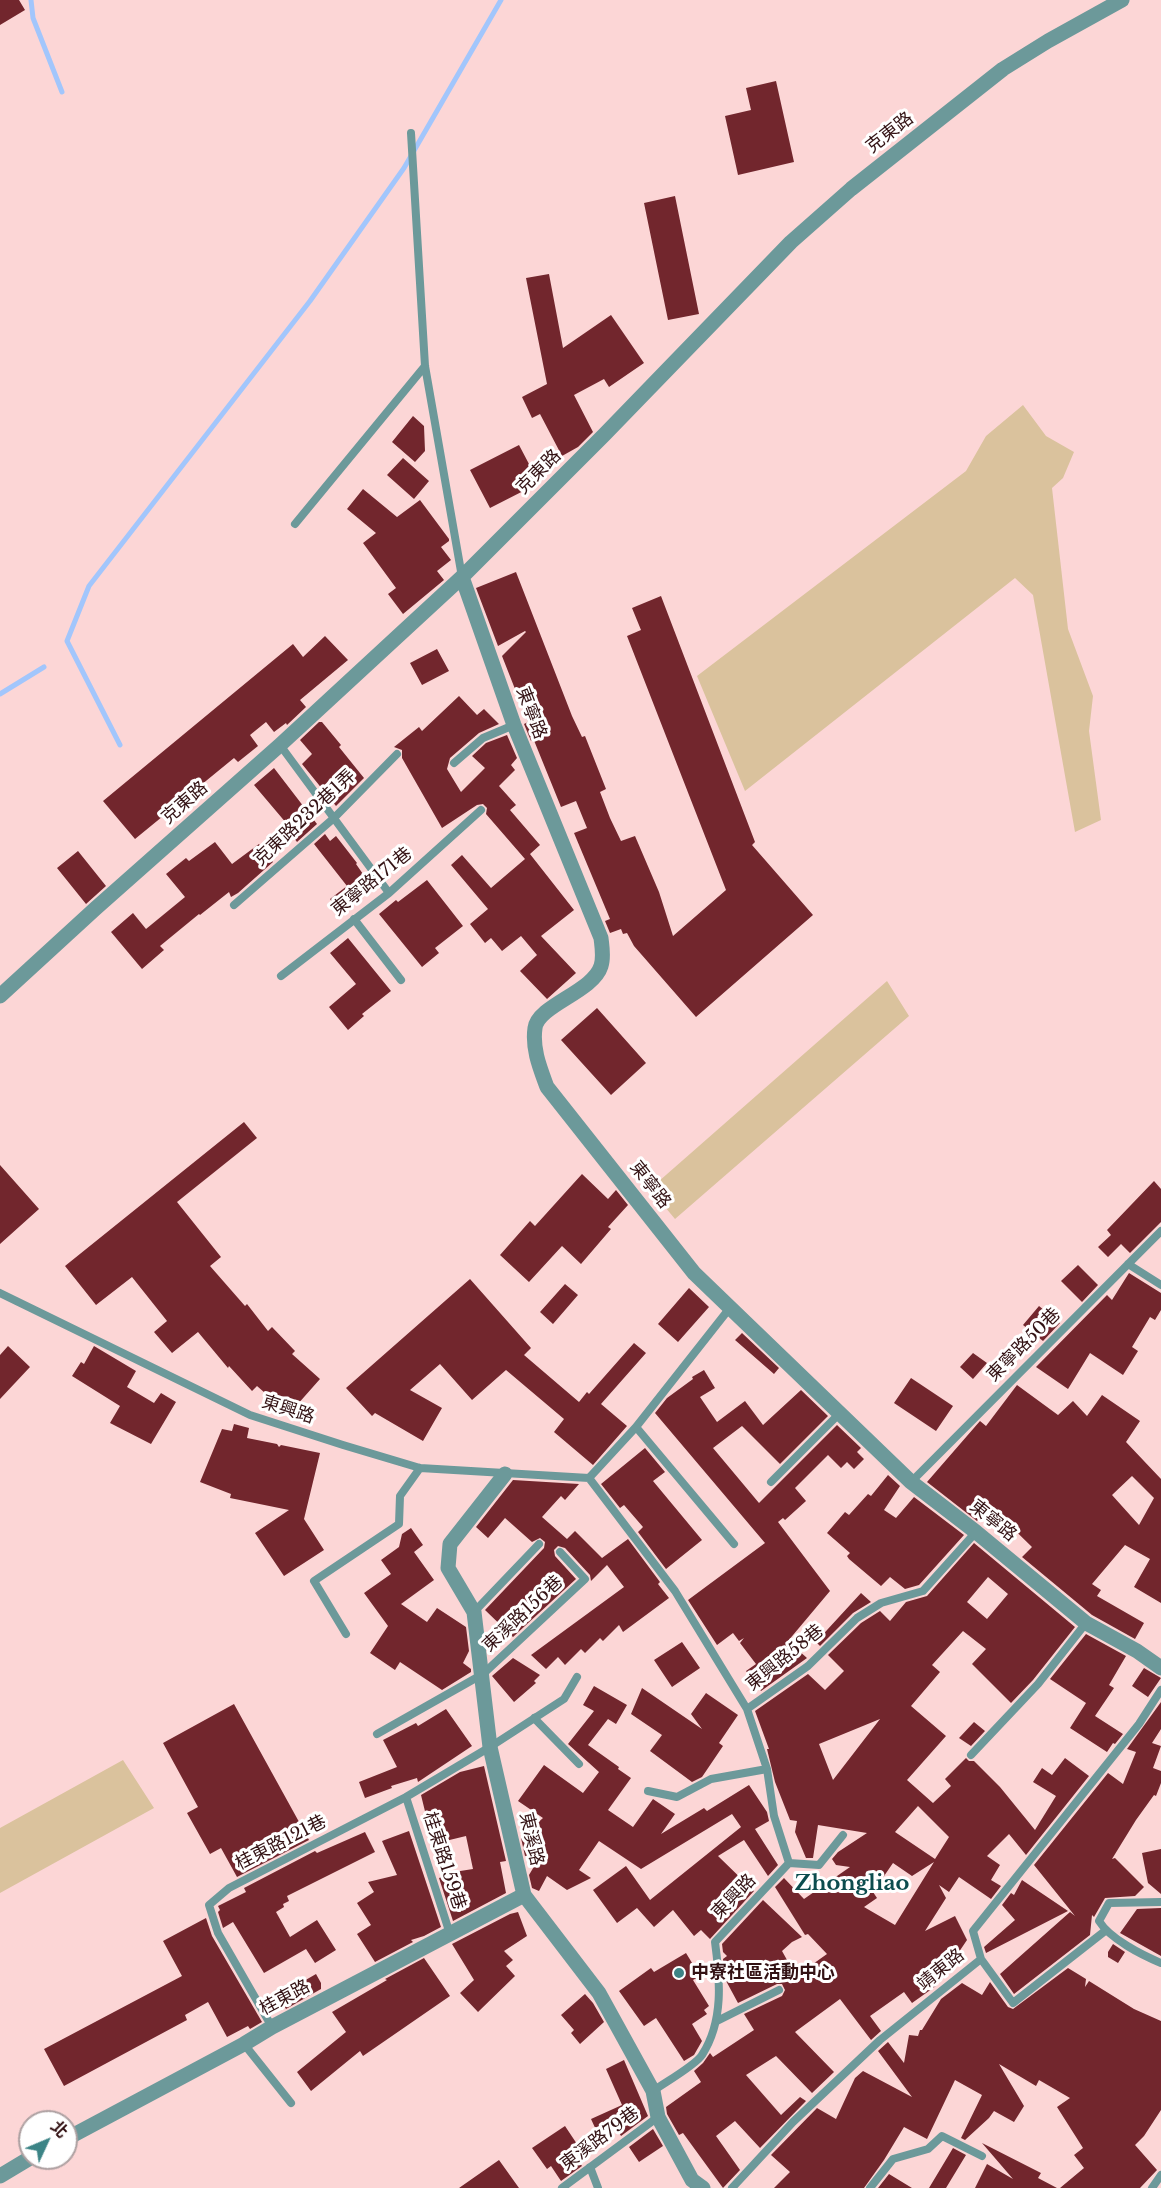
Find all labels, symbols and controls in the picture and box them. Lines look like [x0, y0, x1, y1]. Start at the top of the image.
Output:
street label: 克東路 [862, 108, 918, 158]
street label: 克東路 [512, 445, 566, 499]
street label: 東寧路 [511, 684, 551, 742]
street label: 克東路232巷1弄 [250, 765, 360, 871]
street label: 克東路 [158, 777, 212, 829]
street label: 東寧路171巷 [327, 843, 417, 921]
street label: 東寧路 [625, 1157, 675, 1213]
street label: 東寧路50巷 [983, 1304, 1065, 1386]
street label: 東興路 [259, 1391, 317, 1429]
street label: 東寧路 [965, 1496, 1021, 1546]
street label: 東溪路156巷 [478, 1571, 568, 1657]
street label: 東興路58巷 [742, 1620, 828, 1696]
street label: 桂東路159巷 [418, 1809, 470, 1913]
street label: 東溪路 [514, 1810, 548, 1868]
street label: 桂東路121巷 [232, 1811, 330, 1875]
street label: 東興路 [707, 1870, 761, 1924]
district label: Zhongliao [795, 1871, 909, 1897]
street label: 靖東路 [913, 1945, 969, 1995]
place label: 中寮社區活動中心 [691, 1962, 835, 1984]
marker: 中寮社區活動中心 [672, 1966, 686, 1980]
street label: 桂東路 [256, 1976, 314, 2020]
street label: 東溪路79巷 [557, 2103, 643, 2175]
north arrow [18, 2110, 78, 2170]
text: 北 [47, 2116, 72, 2142]

